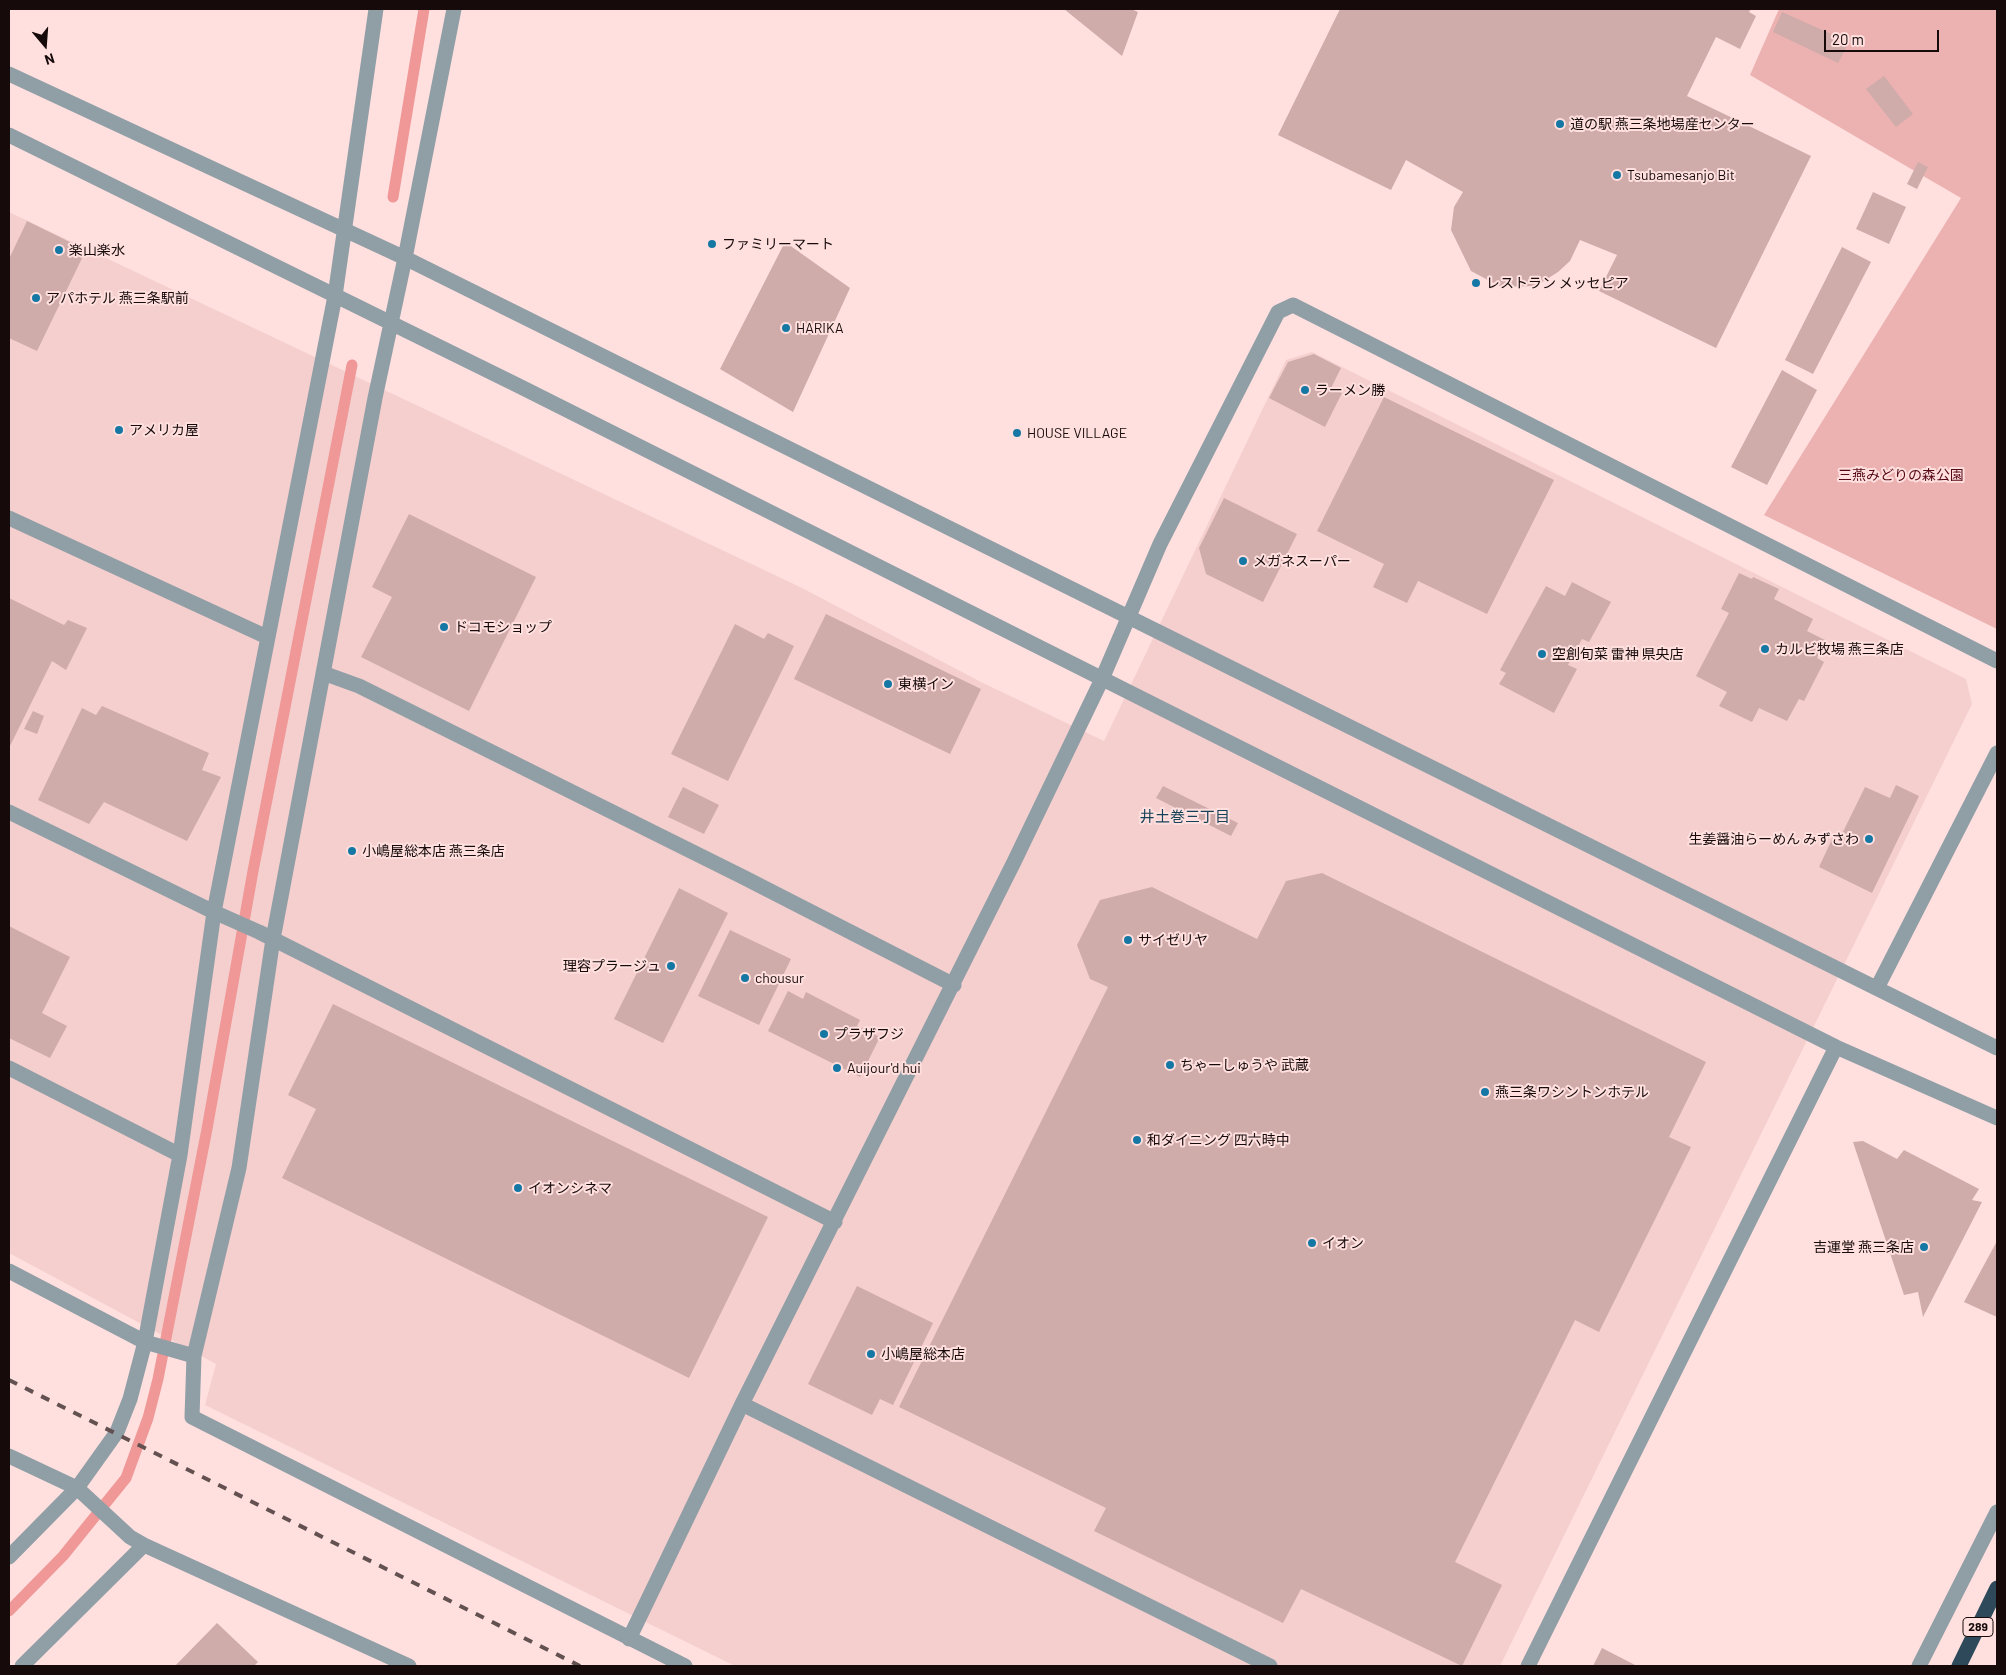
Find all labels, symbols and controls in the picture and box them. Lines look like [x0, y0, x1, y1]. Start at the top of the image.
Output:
north arrow [20, 20, 70, 70]
scale bar [1826, 20, 1941, 52]
text: 20 m [1832, 30, 1864, 48]
text: N [43, 50, 57, 69]
place label: 道の駅 燕三条地場産センター [1570, 116, 1755, 132]
marker: 道の駅 燕三条地場産センター [1554, 118, 1566, 130]
place label: Tsubamesanjo Bit [1627, 167, 1735, 183]
marker: Tsubamesanjo Bit [1611, 169, 1623, 181]
place label: ファミリーマート [722, 236, 834, 252]
marker: ファミリーマート [706, 238, 718, 250]
place label: 楽山楽水 [69, 242, 125, 258]
marker: 楽山楽水 [53, 244, 65, 256]
place label: レストラン メッセピア [1486, 275, 1629, 291]
marker: レストラン メッセピア [1470, 277, 1482, 289]
place label: アパホテル 燕三条駅前 [46, 290, 189, 306]
marker: アパホテル 燕三条駅前 [30, 292, 42, 304]
place label: HARIKA [796, 320, 843, 336]
marker: HARIKA [780, 322, 792, 334]
place label: ラーメン勝 [1315, 382, 1385, 398]
marker: ラーメン勝 [1299, 384, 1311, 396]
place label: アメリカ屋 [129, 422, 199, 438]
marker: アメリカ屋 [113, 424, 125, 436]
place label: HOUSE VILLAGE [1027, 425, 1127, 441]
marker: HOUSE VILLAGE [1011, 427, 1023, 439]
park label: 三燕みどりの森公園 [1838, 467, 1964, 483]
place label: メガネスーパー [1253, 553, 1351, 569]
marker: メガネスーパー [1237, 555, 1249, 567]
place label: ドコモショップ [454, 619, 552, 635]
marker: ドコモショップ [438, 621, 450, 633]
place label: カルビ牧場 燕三条店 [1775, 641, 1904, 657]
marker: カルビ牧場 燕三条店 [1759, 643, 1771, 655]
place label: 空創旬菜 雷神 県央店 [1552, 646, 1684, 662]
marker: 空創旬菜 雷神 県央店 [1536, 648, 1548, 660]
place label: 東横イン [898, 676, 954, 692]
marker: 東横イン [882, 678, 894, 690]
district label: 井土巻三丁目 [1140, 808, 1230, 826]
place label: 生姜醤油らーめん みずさわ [1688, 831, 1859, 847]
marker: 生姜醤油らーめん みずさわ [1863, 833, 1875, 845]
place label: 小嶋屋総本店 燕三条店 [362, 843, 505, 859]
marker: 小嶋屋総本店 燕三条店 [346, 845, 358, 857]
place label: サイゼリヤ [1138, 932, 1208, 948]
marker: サイゼリヤ [1122, 934, 1134, 946]
place label: 理容プラージュ [563, 958, 661, 974]
marker: 理容プラージュ [665, 960, 677, 972]
place label: chousur [755, 970, 804, 986]
marker: chousur [739, 972, 751, 984]
place label: プラザフジ [834, 1026, 904, 1042]
marker: プラザフジ [818, 1028, 830, 1040]
place label: ちゃーしゅうや 武蔵 [1180, 1057, 1309, 1073]
marker: ちゃーしゅうや 武蔵 [1164, 1059, 1176, 1071]
place label: Auijour'd hui [847, 1060, 921, 1076]
marker: Auijour'd hui [831, 1062, 843, 1074]
place label: 燕三条ワシントンホテル [1495, 1084, 1649, 1100]
marker: 燕三条ワシントンホテル [1479, 1086, 1491, 1098]
place label: 和ダイニング 四六時中 [1147, 1132, 1290, 1148]
marker: 和ダイニング 四六時中 [1131, 1134, 1143, 1146]
place label: イオンシネマ [528, 1180, 612, 1196]
marker: イオンシネマ [512, 1182, 524, 1194]
place label: イオン [1322, 1235, 1364, 1251]
marker: イオン [1306, 1237, 1318, 1249]
place label: 吉運堂 燕三条店 [1813, 1239, 1914, 1255]
marker: 吉運堂 燕三条店 [1918, 1241, 1930, 1253]
place label: 小嶋屋総本店 [881, 1346, 965, 1362]
marker: 小嶋屋総本店 [865, 1348, 877, 1360]
road number: 289 [1963, 1618, 1993, 1636]

